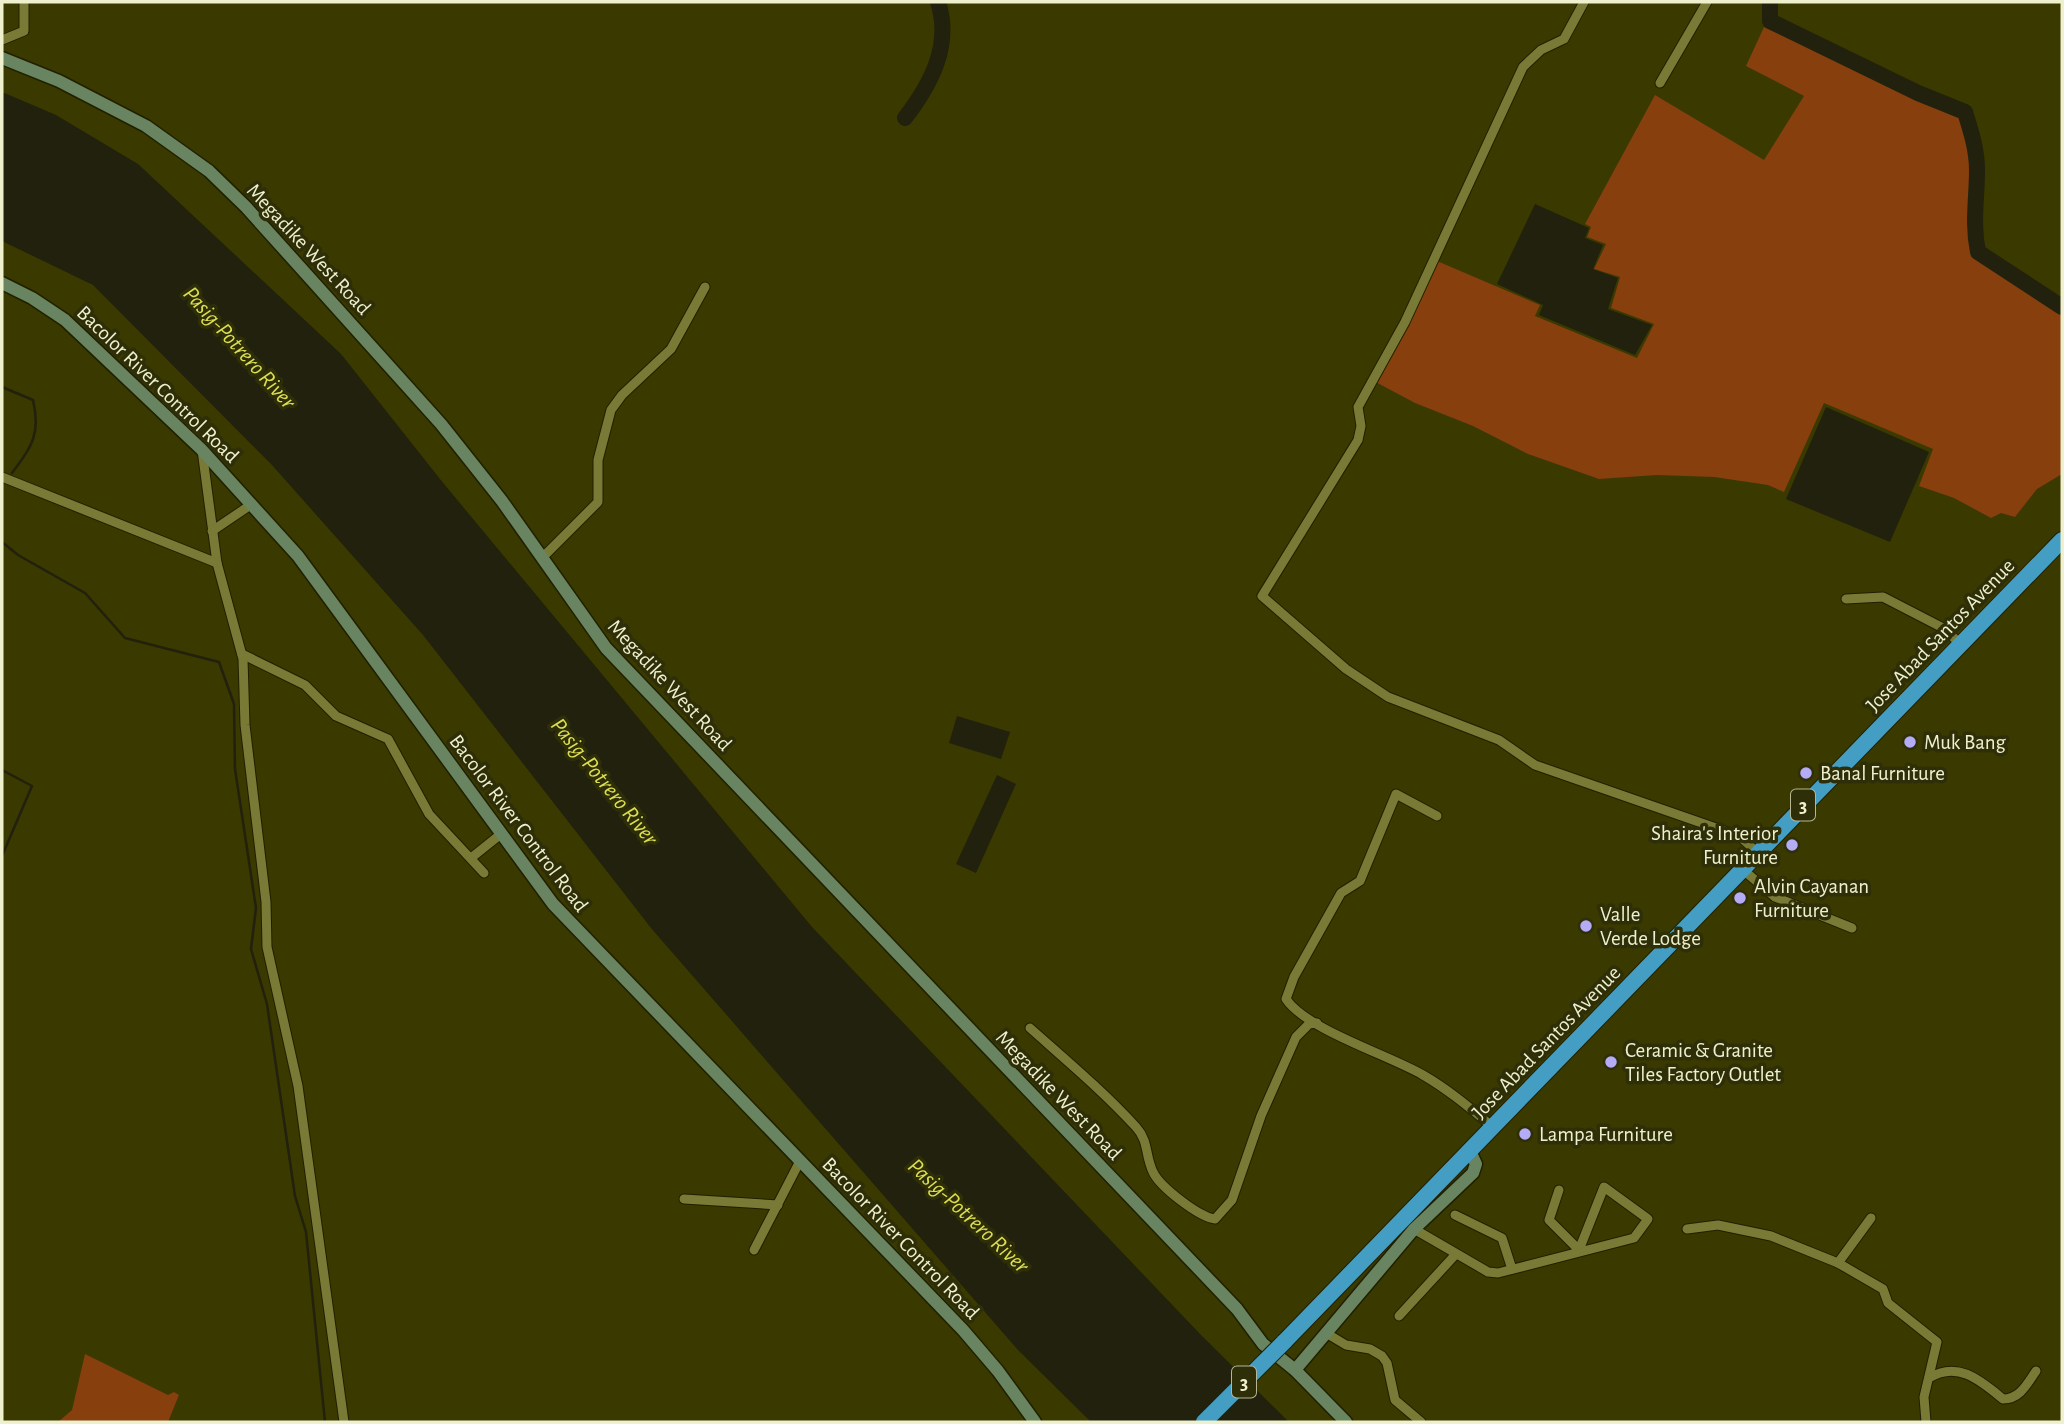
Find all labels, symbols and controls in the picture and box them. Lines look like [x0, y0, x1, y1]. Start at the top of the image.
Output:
street label: Megadike West Road [243, 180, 375, 319]
water label: Pasig-Potrero River [178, 282, 300, 414]
street label: Bacolor River Control Road [73, 302, 243, 467]
street label: Jose Abad Santos Avenue [1862, 555, 2019, 716]
street label: Megadike West Road [604, 616, 736, 755]
water label: Pasig-Potrero River [546, 714, 662, 850]
street label: Bacolor River Control Road [445, 731, 592, 916]
place label: Muk Bang [1924, 732, 2007, 753]
marker: Muk Bang [1902, 734, 1918, 750]
place label: Banal Furniture [1820, 763, 1945, 784]
marker: Banal Furniture [1798, 765, 1814, 781]
road number: 3 [1791, 790, 1815, 820]
place label: Shaira's Interior Furniture [1651, 823, 1778, 868]
marker: Shaira's Interior Furniture [1784, 837, 1800, 853]
place label: Alvin Cayanan Furniture [1754, 876, 1869, 921]
marker: Alvin Cayanan Furniture [1732, 890, 1748, 906]
place label: Valle Verde Lodge [1600, 904, 1701, 949]
marker: Valle Verde Lodge [1578, 918, 1594, 934]
street label: Jose Abad Santos Avenue [1468, 962, 1625, 1123]
street label: Megadike West Road [992, 1027, 1126, 1164]
place label: Ceramic & Granite Tiles Factory Outlet [1625, 1040, 1781, 1085]
marker: Ceramic & Granite Tiles Factory Outlet [1603, 1054, 1619, 1070]
place label: Lampa Furniture [1539, 1124, 1673, 1145]
marker: Lampa Furniture [1517, 1126, 1533, 1142]
street label: Bacolor River Control Road [818, 1153, 983, 1323]
water label: Pasig-Potrero River [903, 1155, 1033, 1278]
road number: 3 [1232, 1366, 1256, 1398]

